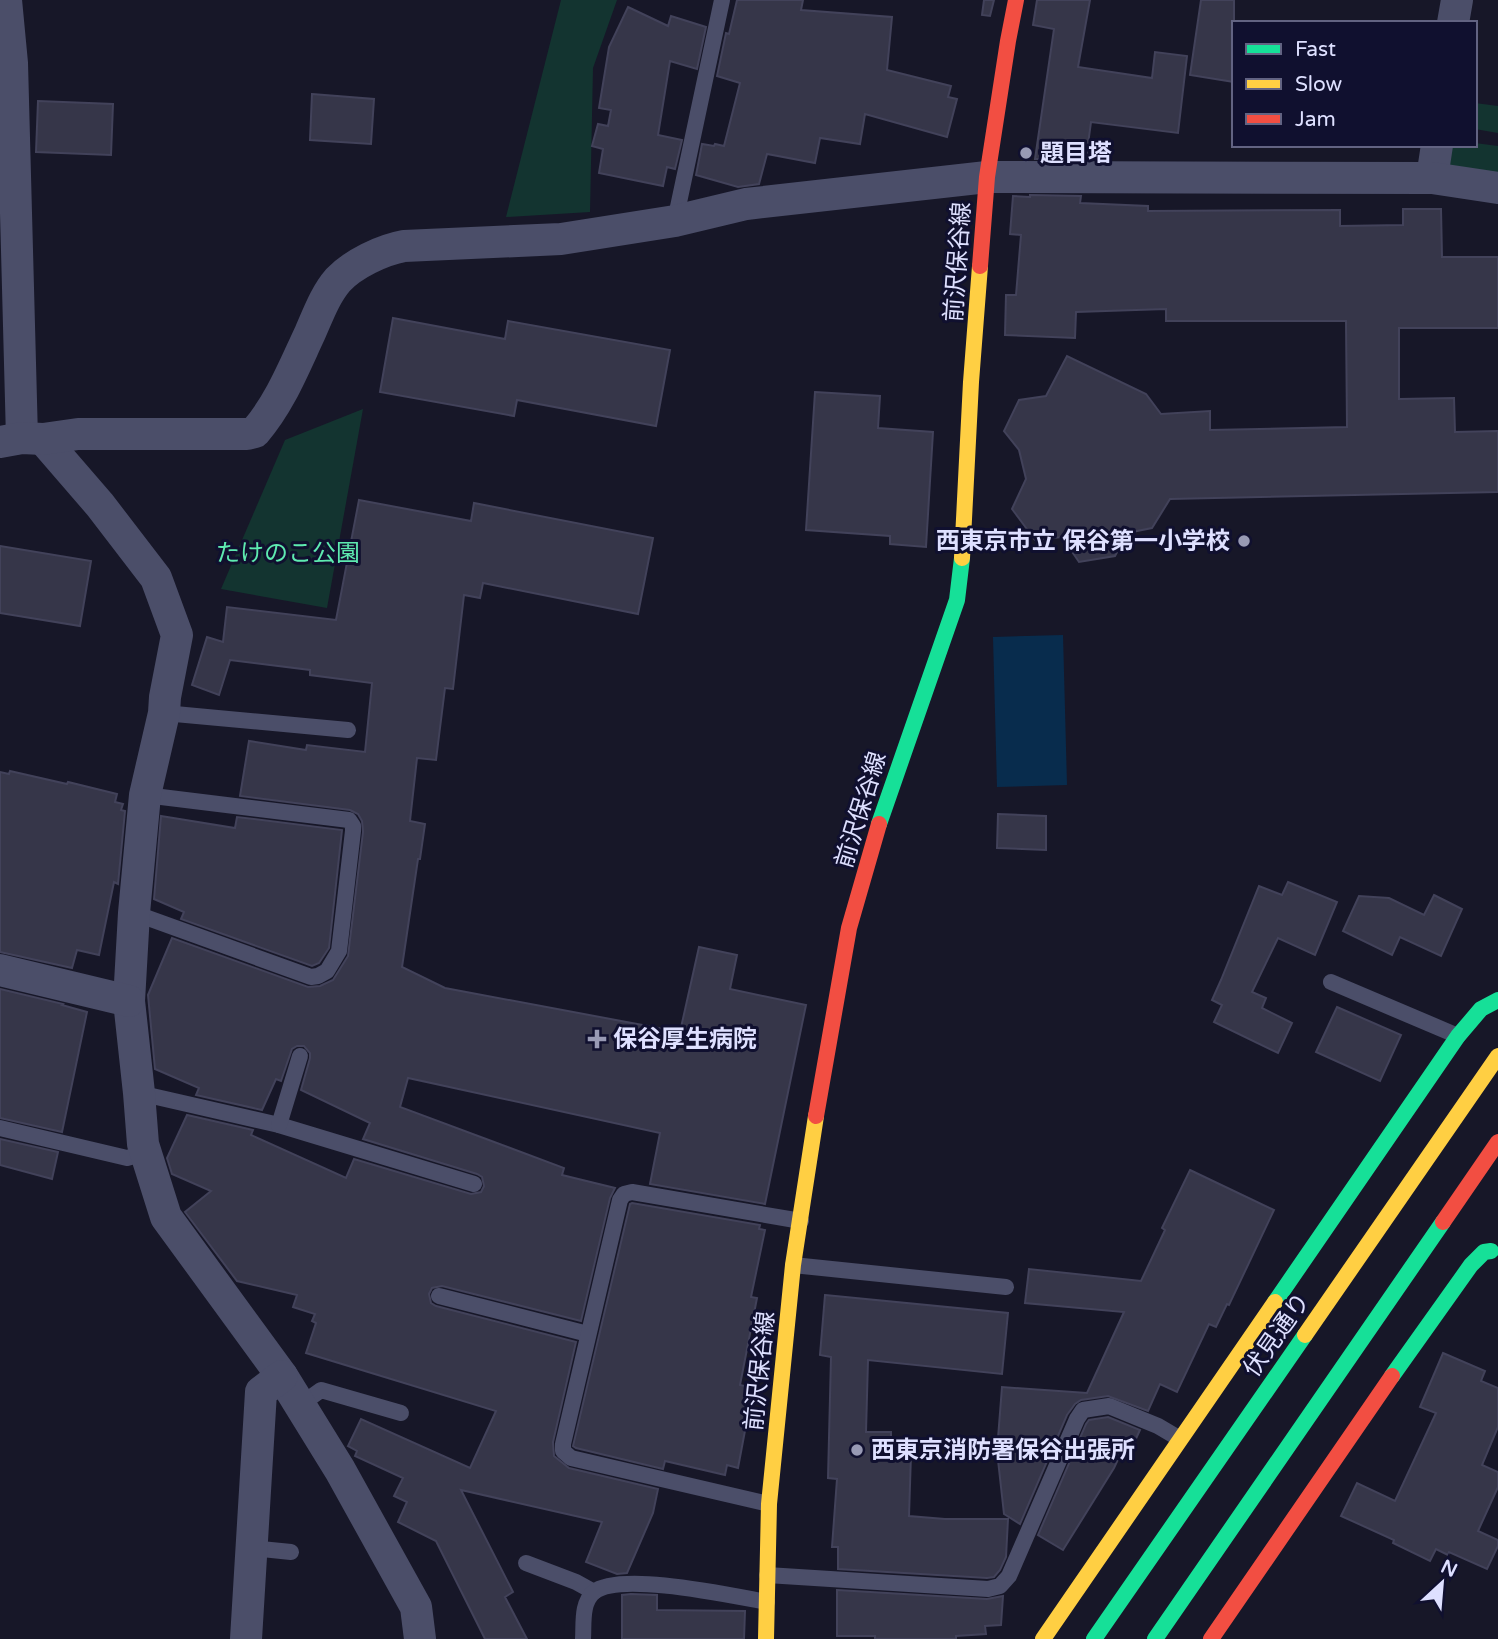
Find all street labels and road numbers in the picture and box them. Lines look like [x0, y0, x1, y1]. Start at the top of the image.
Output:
street label: 前沢保谷線 [939, 201, 977, 323]
street label: 前沢保谷線 [830, 748, 892, 872]
street label: 伏見通り [1238, 1287, 1316, 1383]
street label: 前沢保谷線 [739, 1310, 781, 1432]

